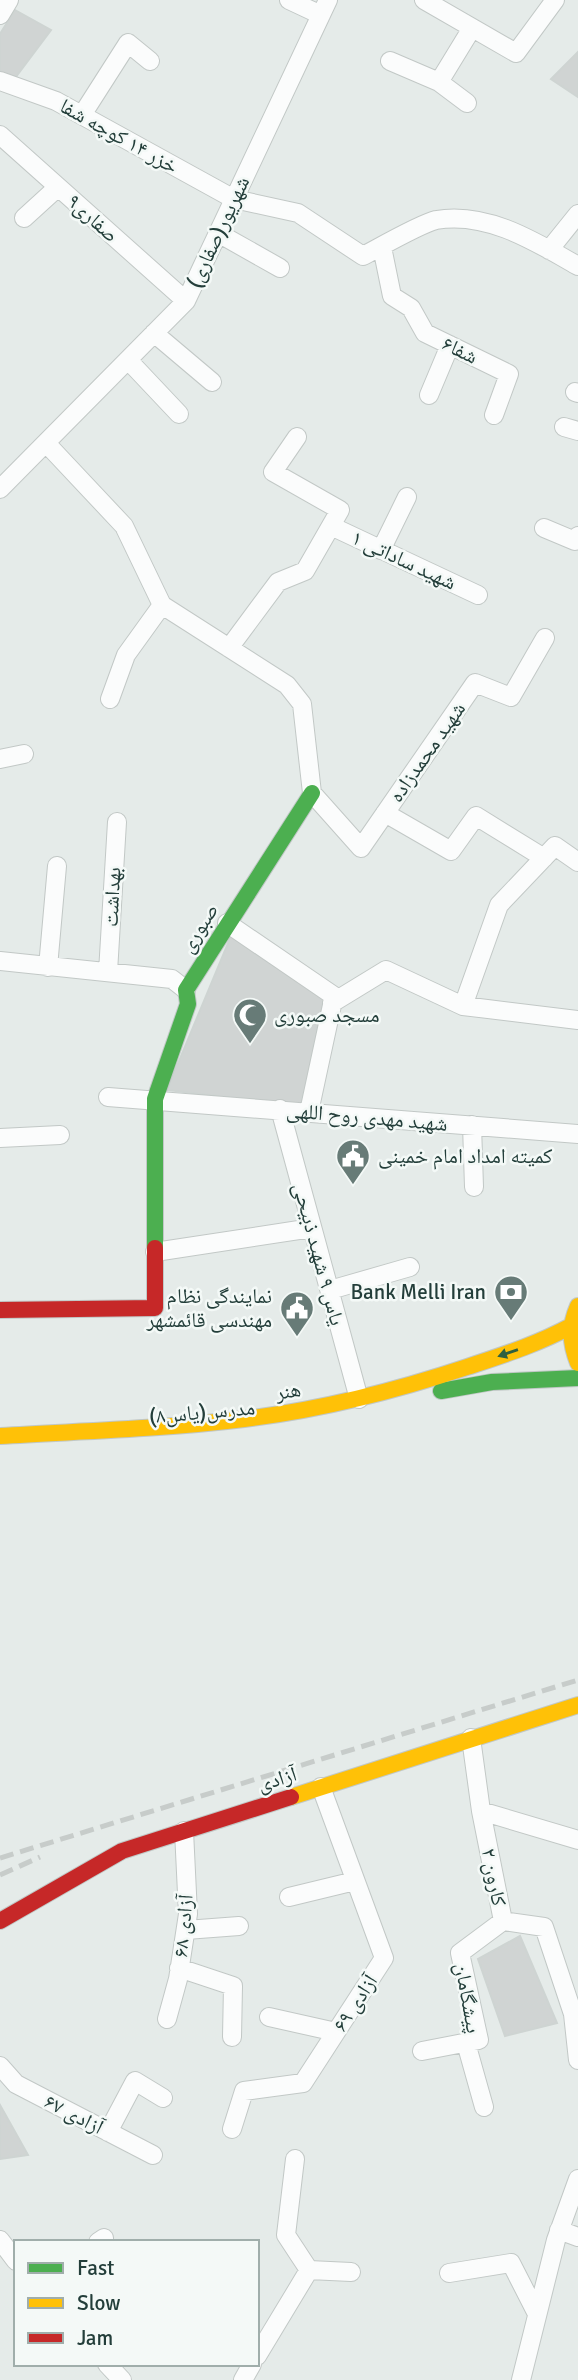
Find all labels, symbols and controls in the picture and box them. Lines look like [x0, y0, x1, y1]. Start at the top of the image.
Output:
street label: خزر ۱۴ کوچه شفا [55, 93, 183, 179]
street label: شهریور(صفاری) [181, 172, 255, 292]
street label: صفاری۹ [62, 188, 124, 248]
street label: شفا۶ [438, 330, 482, 370]
street label: شهید ساداتی ۱ [348, 524, 460, 596]
street label: شهید محمدزاده [383, 697, 471, 807]
street label: بهداشت [97, 867, 127, 927]
street label: صبوری [174, 898, 224, 958]
mosque icon: مسجد صبوری [231, 996, 269, 1045]
place label: مسجد صبوری [274, 1002, 380, 1028]
street label: شهید مهدی روح اللهی [285, 1097, 449, 1137]
public building icon: کمیته امداد امام خمینی [334, 1137, 372, 1186]
place label: کمیته امداد امام خمینی [378, 1143, 553, 1170]
street label: یاس ۹ شهید ذبیحی [287, 1180, 351, 1328]
bank icon: Bank Melli Iran [492, 1273, 530, 1322]
place label: Bank Melli Iran [350, 1279, 486, 1305]
place label: نمایندگی نظام مهندسی قائمشهر [145, 1283, 272, 1333]
public building icon: نمایندگی نظام مهندسی قائمشهر [278, 1289, 316, 1338]
one-way arrow [498, 1348, 519, 1359]
street label: هنر [272, 1376, 303, 1406]
street label: مدرس(یاس۸) [148, 1394, 256, 1430]
street label: آزادی [254, 1761, 300, 1797]
street label: کارون ۲ [476, 1846, 512, 1908]
street label: آزادی ۶۸ [167, 1893, 199, 1959]
street label: پیشگامان [449, 1961, 487, 2035]
street label: آزادی ۶۹ [327, 1969, 383, 2037]
street label: آزادی ۶۷ [40, 2088, 109, 2140]
legend [14, 2240, 259, 2366]
text: Fast [77, 2255, 114, 2281]
text: Slow [77, 2290, 121, 2316]
text: Jam [77, 2325, 113, 2351]

